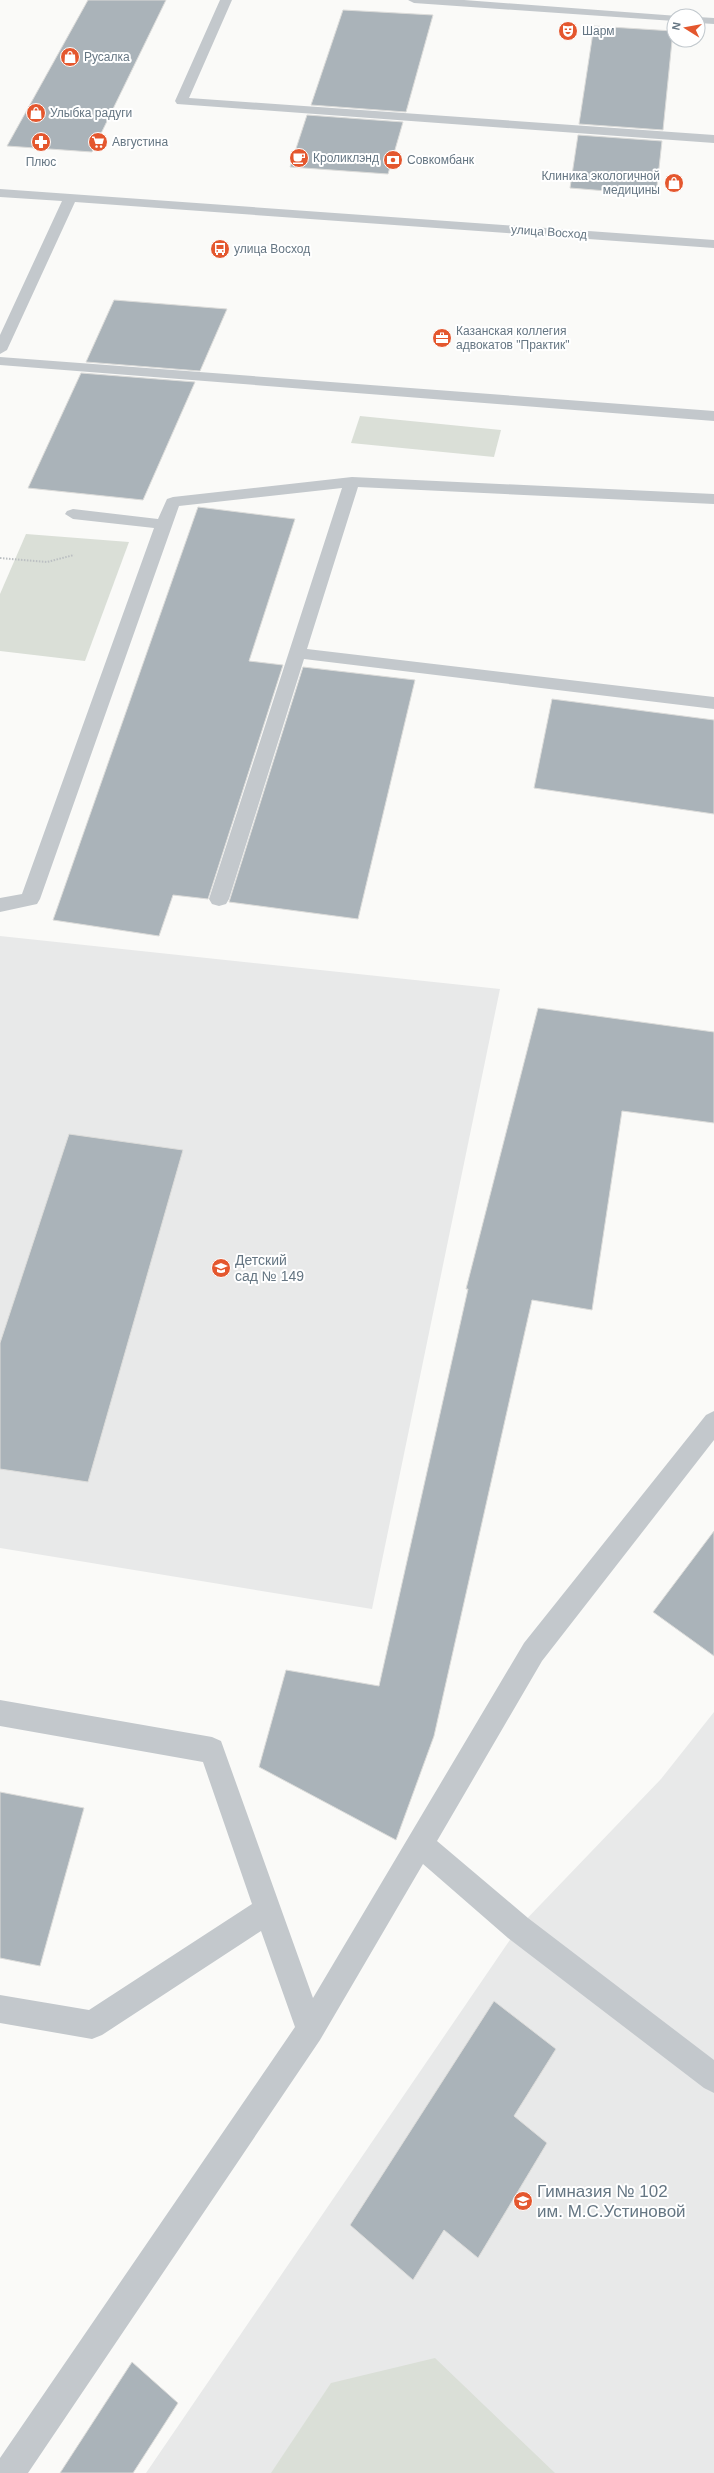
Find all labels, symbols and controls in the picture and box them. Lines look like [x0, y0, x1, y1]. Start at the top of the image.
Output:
north arrow [666, 8, 706, 48]
theatre icon: Шарм [557, 20, 579, 42]
text: N [670, 21, 683, 31]
place label: Шарм [582, 24, 615, 38]
shop icon: Русалка [59, 46, 81, 68]
place label: Русалка [84, 50, 130, 64]
shop icon: Улыбка радуги [25, 102, 47, 124]
place label: Улыбка радуги [50, 106, 132, 120]
pharmacy icon: Плюс [30, 131, 52, 153]
supermarket icon: Августина [87, 131, 109, 153]
place label: Августина [112, 135, 168, 149]
cafe icon: Кроликлэнд [288, 147, 310, 169]
bank icon: Совкомбанк [382, 149, 404, 171]
place label: Кроликлэнд [313, 151, 379, 165]
place label: Совкомбанк [407, 153, 475, 167]
place label: Плюс [26, 155, 56, 169]
place label: Клиника экологичной медицины [541, 169, 660, 197]
shop icon: Клиника экологичной медицины [663, 172, 685, 194]
street label: улица Восход [510, 222, 588, 242]
bus stop icon: улица Восход [209, 238, 231, 260]
place label: улица Восход [234, 242, 310, 256]
place label: Казанская коллегия адвокатов "Практик" [456, 324, 570, 352]
office icon: Казанская коллегия адвокатов "Практик" [431, 327, 453, 349]
place label: Детский сад № 149 [235, 1252, 304, 1284]
school or university icon: Детский сад № 149 [210, 1257, 232, 1279]
place label: Гимназия № 102 им. М.С.Устиновой [537, 2182, 686, 2221]
school or university icon: Гимназия № 102 им. М.С.Устиновой [512, 2190, 534, 2212]

